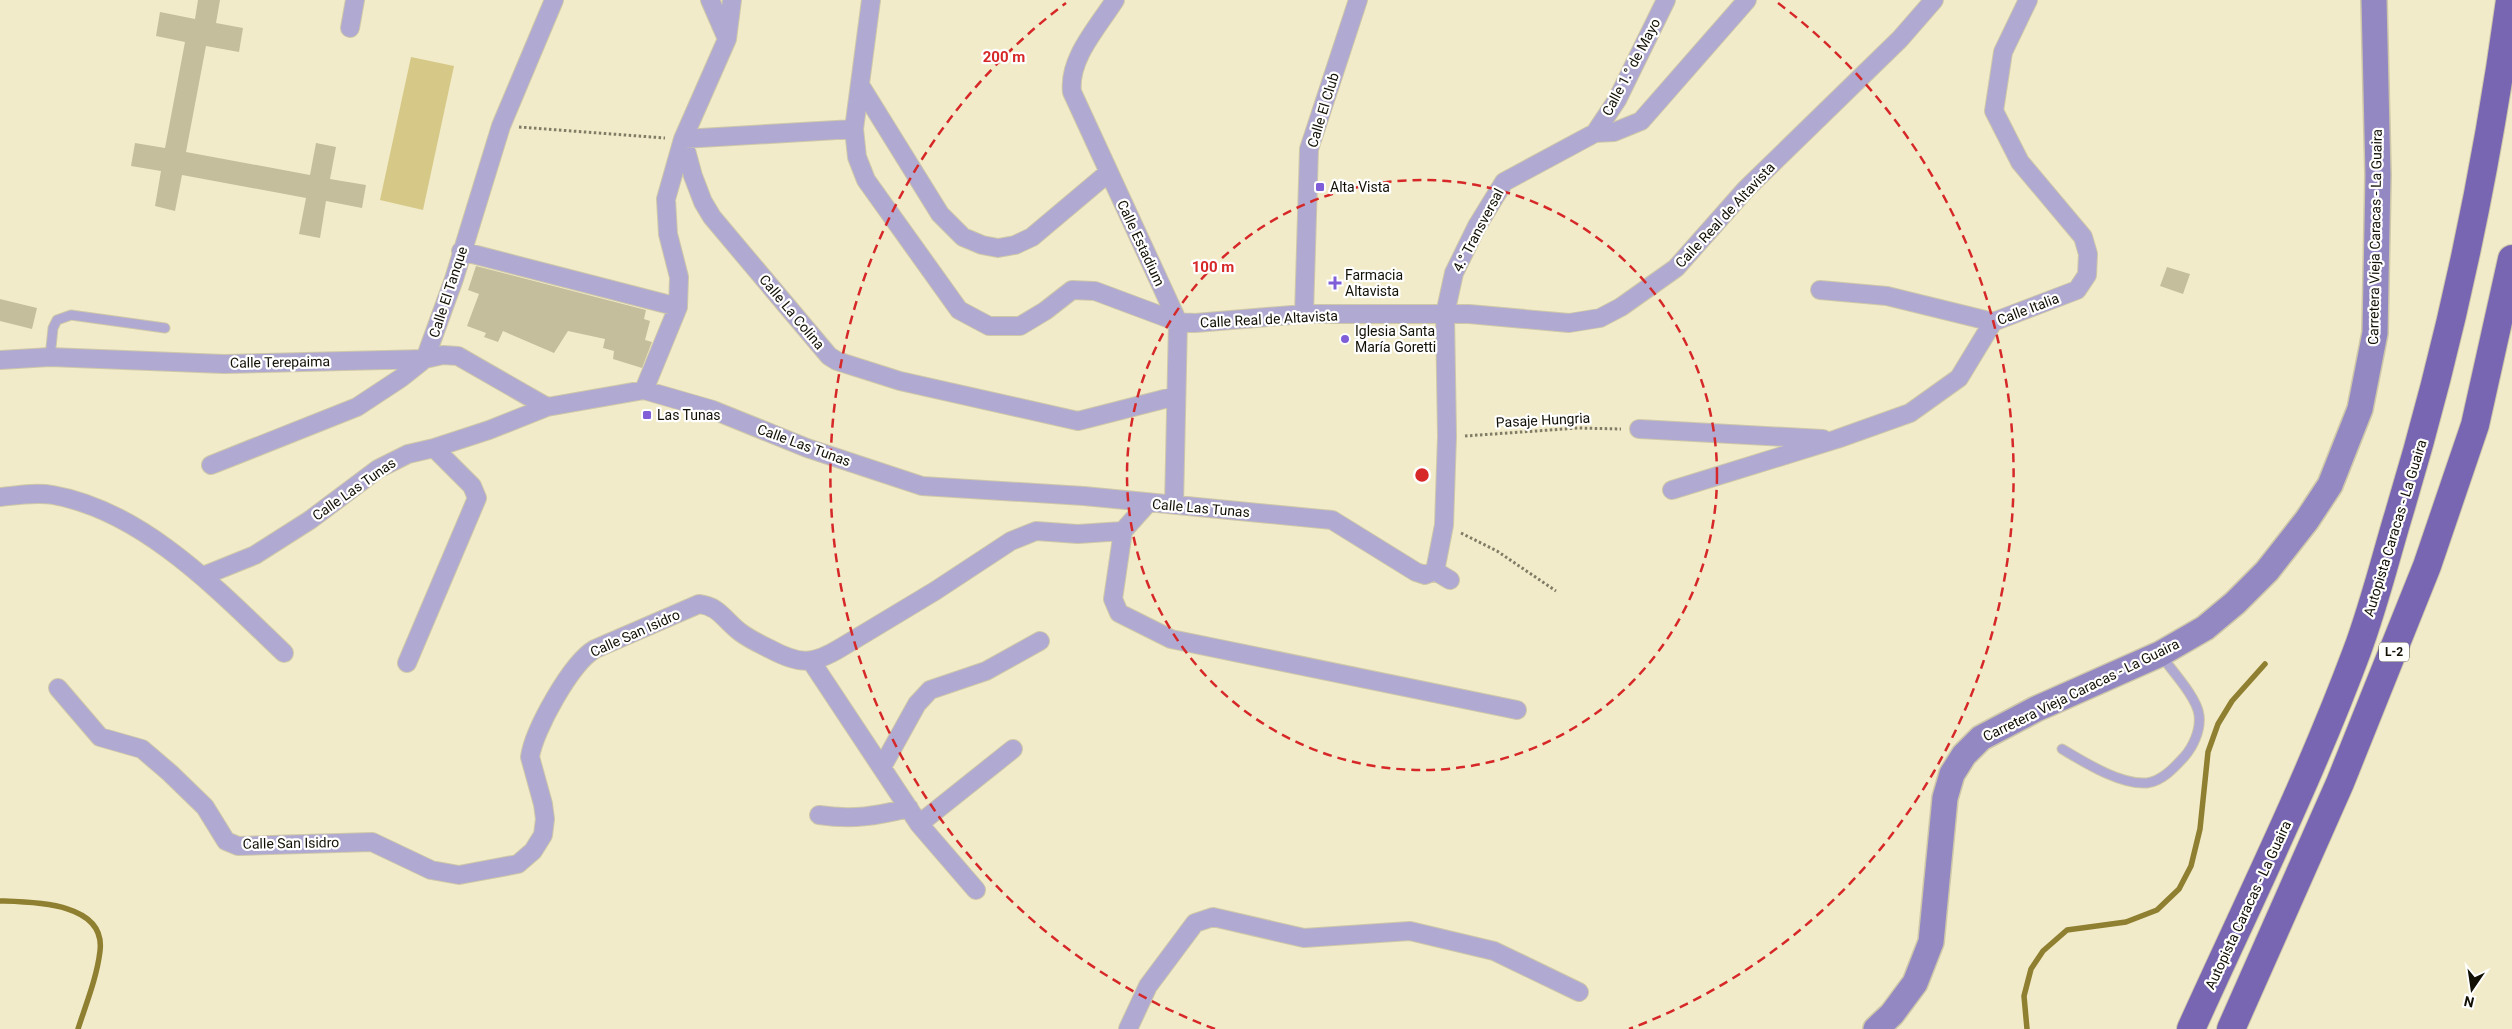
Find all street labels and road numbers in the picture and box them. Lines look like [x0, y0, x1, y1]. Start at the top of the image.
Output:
street label: Calle 1.° de Mayo [1599, 16, 1663, 118]
street label: Calle El Club [1304, 71, 1342, 149]
street label: Carretera Vieja Caracas - La Guaira [2365, 129, 2385, 345]
street label: Calle Real de Altavista [1672, 159, 1778, 271]
street label: 4.° Transversal [1449, 186, 1507, 274]
street label: Calle Estadium [1114, 197, 1168, 289]
street label: Calle El Tanque [426, 244, 470, 340]
street label: Calle La Colina [756, 271, 828, 353]
street label: Calle Italia [1995, 290, 2061, 328]
street label: Calle Real de Altavista [1200, 307, 1338, 331]
street label: Calle Terepaima [230, 353, 330, 371]
street label: Pasaje Hungria [1495, 410, 1591, 430]
street label: Calle Las Tunas [755, 421, 853, 469]
street label: Autopista Caracas - La Guaira [2360, 438, 2430, 618]
street label: Calle Las Tunas [309, 454, 399, 524]
street label: Calle Las Tunas [1151, 496, 1251, 520]
street label: Calle San Isidro [588, 606, 682, 660]
street label: Carretera Vieja Caracas - La Guaira [1980, 635, 2182, 745]
road number: L-2 [2379, 642, 2409, 662]
street label: Autopista Caracas - La Guaira [2202, 818, 2294, 992]
street label: Calle San Isidro [243, 834, 339, 852]

